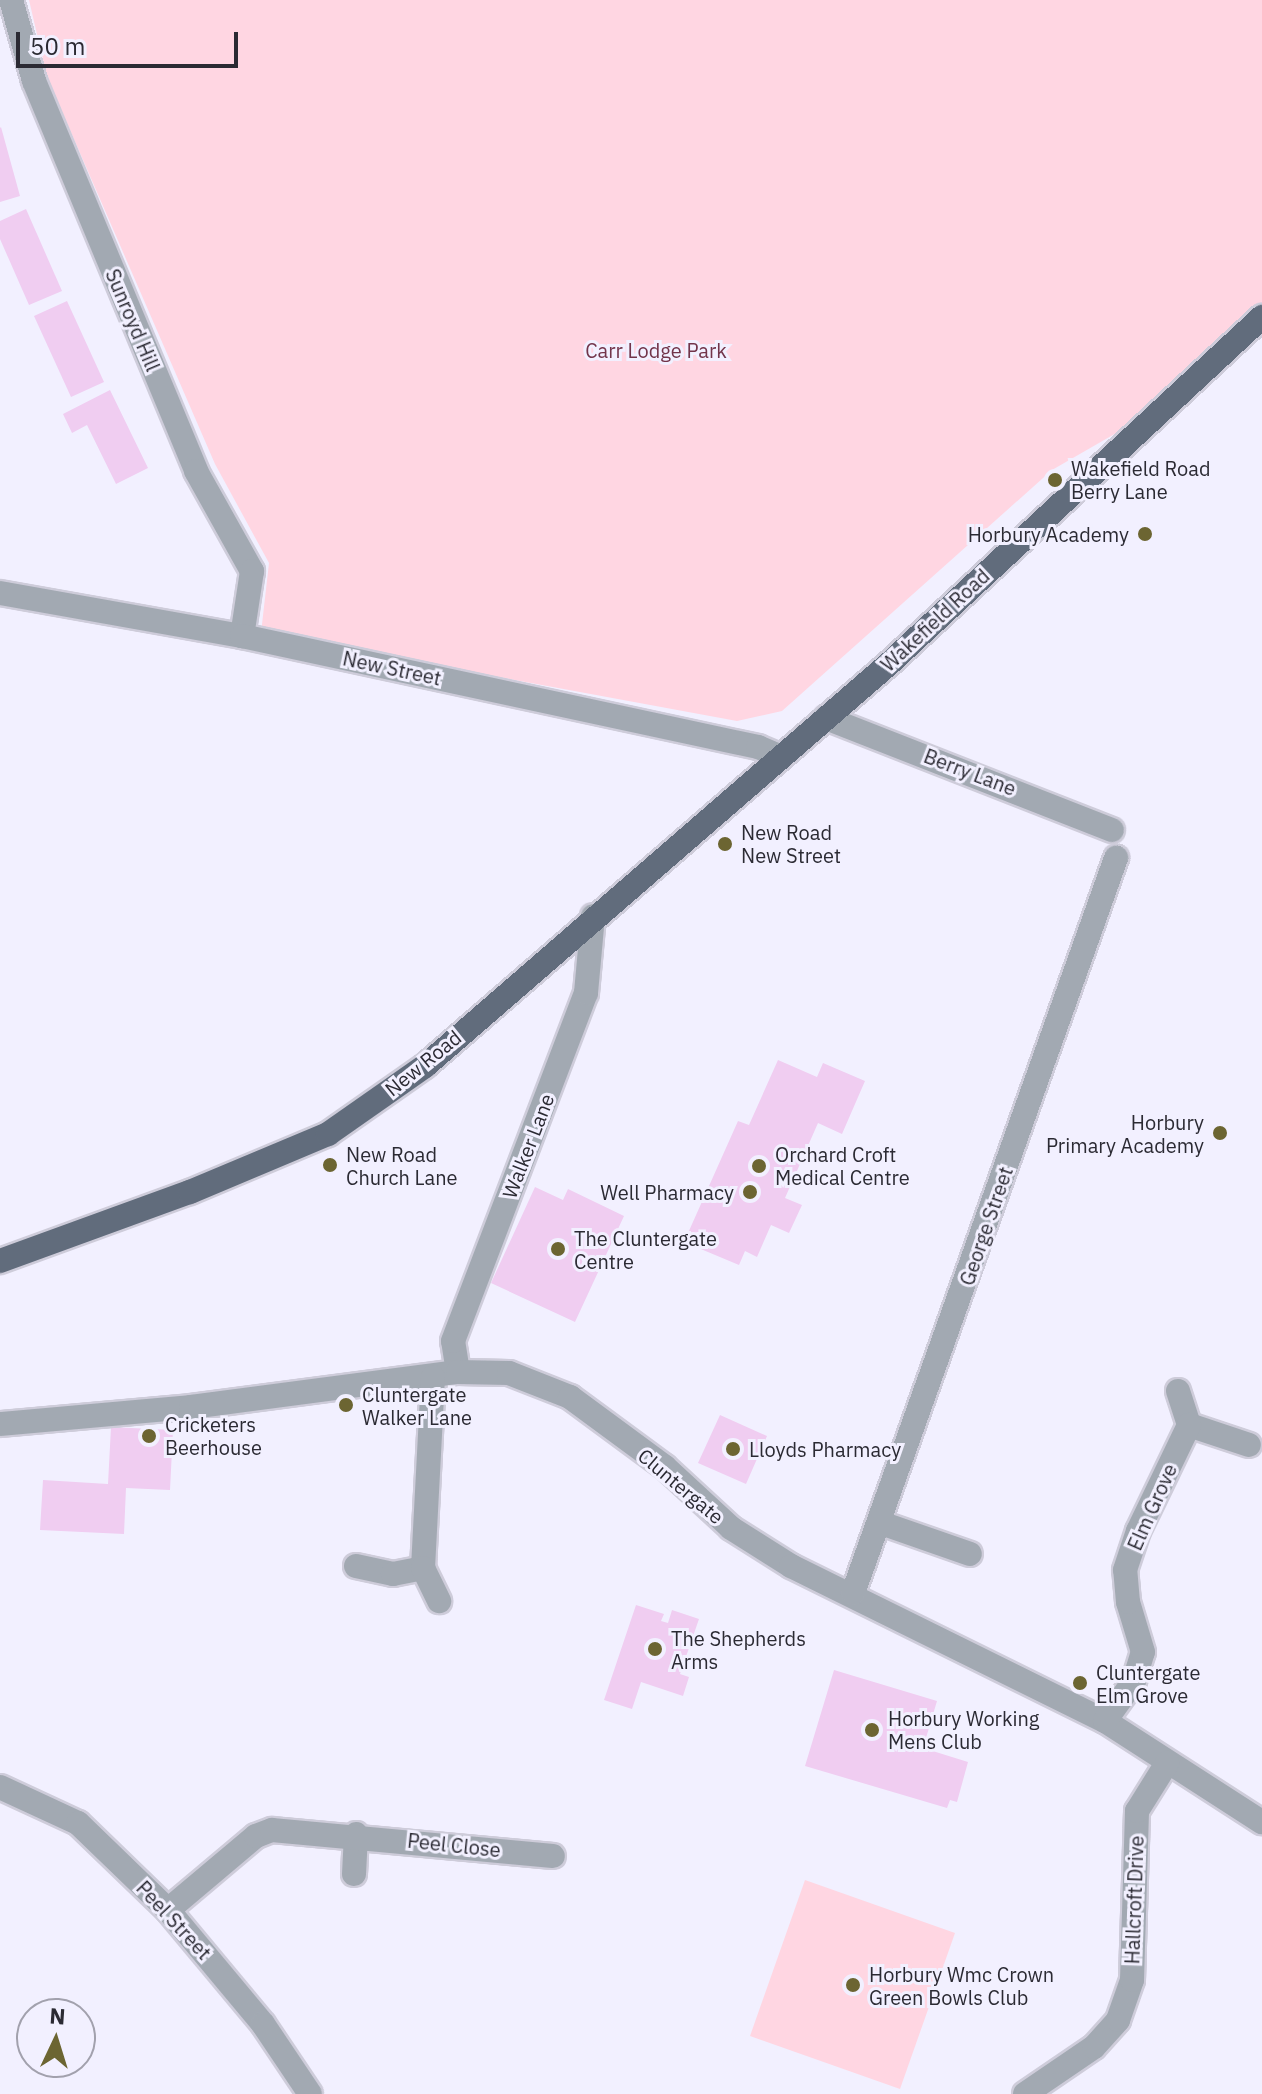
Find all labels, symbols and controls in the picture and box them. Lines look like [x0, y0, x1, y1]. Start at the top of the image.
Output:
scale bar [20, 16, 242, 66]
text: 50 m [30, 30, 85, 62]
street label: Sunroyd Hill [101, 265, 165, 375]
park label: Carr Lodge Park [585, 338, 727, 362]
place label: Wakefield Road Berry Lane [1071, 456, 1211, 503]
marker: Wakefield Road Berry Lane [1046, 471, 1064, 489]
place label: Horbury Academy [968, 522, 1129, 546]
marker: Horbury Academy [1136, 525, 1154, 543]
street label: Wakefield Road [876, 564, 994, 676]
street label: New Street [341, 646, 443, 690]
street label: Berry Lane [921, 743, 1019, 801]
place label: New Road New Street [741, 820, 841, 867]
marker: New Road New Street [716, 835, 734, 853]
street label: New Road [380, 1025, 466, 1101]
street label: Walker Lane [497, 1090, 559, 1202]
place label: Horbury Primary Academy [1046, 1110, 1204, 1157]
marker: Horbury Primary Academy [1211, 1124, 1229, 1142]
place label: New Road Church Lane [346, 1142, 458, 1189]
place label: Orchard Croft Medical Centre [775, 1142, 910, 1189]
marker: New Road Church Lane [321, 1156, 339, 1174]
marker: Orchard Croft Medical Centre [750, 1157, 768, 1175]
street label: George Street [954, 1163, 1018, 1289]
place label: Well Pharmacy [600, 1180, 734, 1204]
marker: Well Pharmacy [741, 1183, 759, 1201]
place label: The Cluntergate Centre [574, 1226, 717, 1273]
marker: The Cluntergate Centre [549, 1240, 567, 1258]
place label: Cluntergate Walker Lane [362, 1382, 472, 1429]
marker: Cluntergate Walker Lane [337, 1396, 355, 1414]
place label: Cricketers Beerhouse [165, 1412, 262, 1459]
marker: Cricketers Beerhouse [140, 1427, 158, 1445]
place label: Lloyds Pharmacy [749, 1437, 901, 1461]
marker: Lloyds Pharmacy [724, 1440, 742, 1458]
street label: Cluntergate [633, 1443, 729, 1529]
street label: Elm Grove [1122, 1460, 1182, 1554]
place label: The Shepherds Arms [671, 1626, 806, 1673]
marker: The Shepherds Arms [646, 1640, 664, 1658]
place label: Cluntergate Elm Grove [1096, 1660, 1200, 1707]
marker: Cluntergate Elm Grove [1071, 1674, 1089, 1692]
place label: Horbury Working Mens Club [888, 1706, 1039, 1753]
marker: Horbury Working Mens Club [863, 1721, 881, 1739]
street label: Peel Close [406, 1828, 502, 1862]
street label: Hallcroft Drive [1120, 1835, 1148, 1965]
street label: Peel Street [132, 1876, 216, 1964]
place label: Horbury Wmc Crown Green Bowls Club [869, 1962, 1054, 2009]
marker: Horbury Wmc Crown Green Bowls Club [844, 1976, 862, 1994]
north arrow [16, 1998, 96, 2078]
text: N [49, 2001, 67, 2031]

